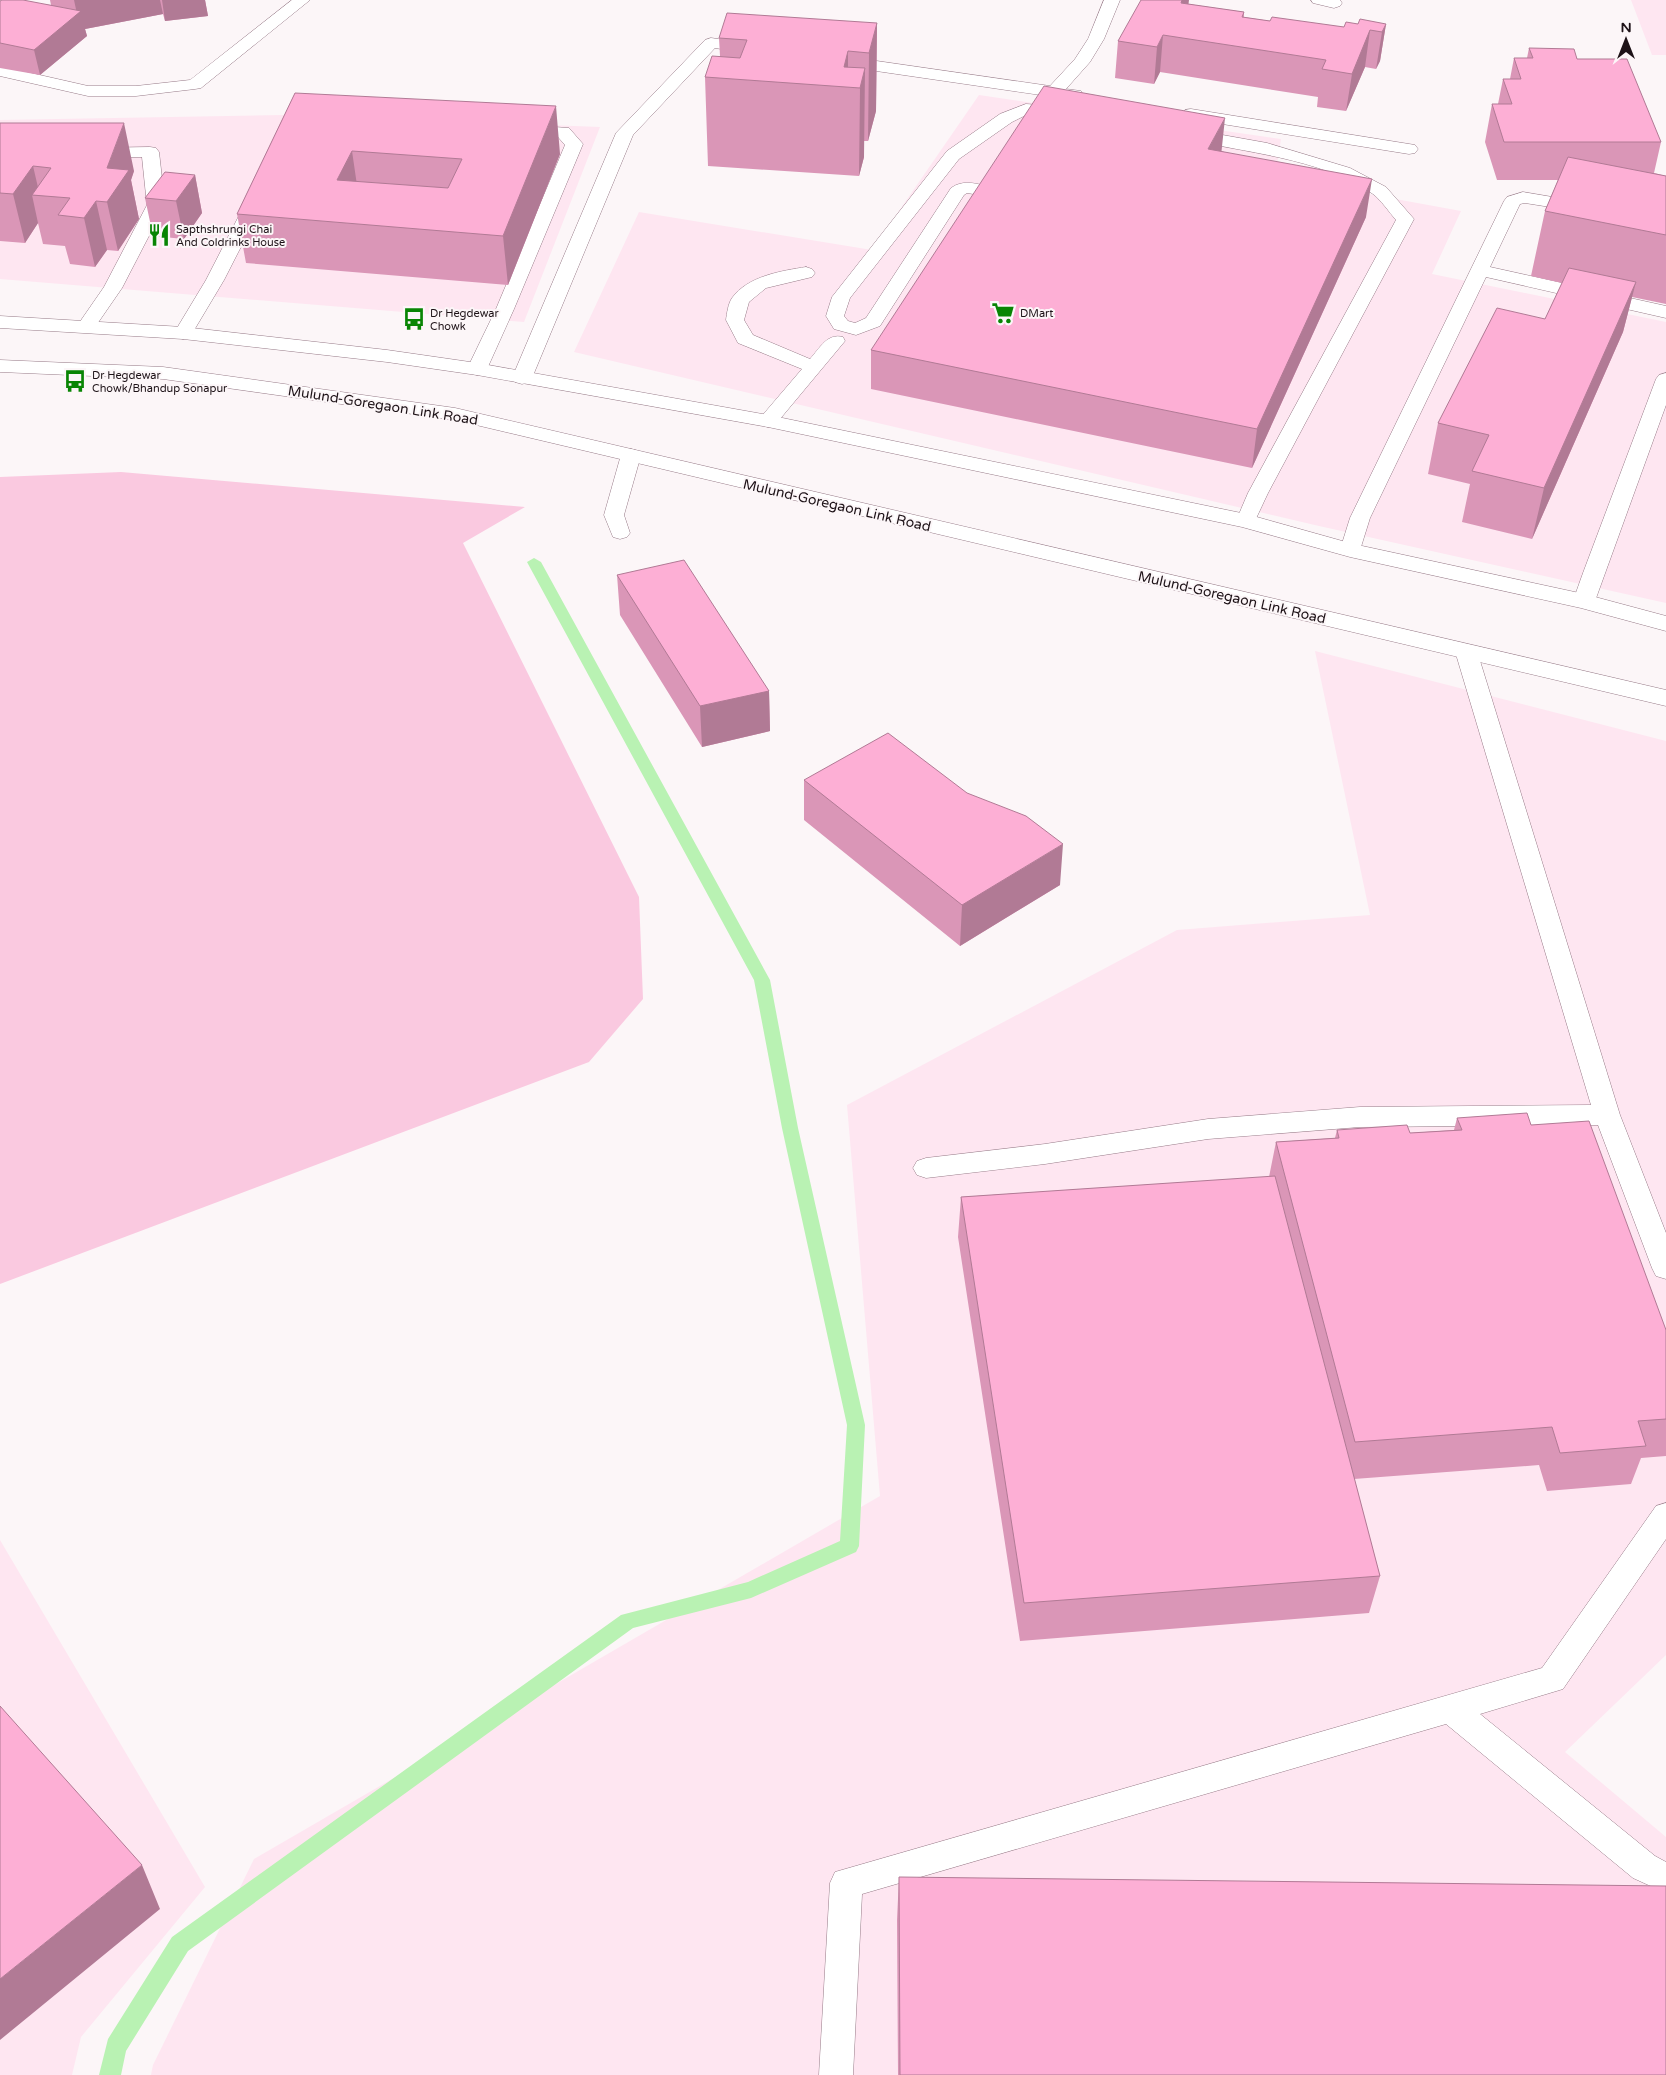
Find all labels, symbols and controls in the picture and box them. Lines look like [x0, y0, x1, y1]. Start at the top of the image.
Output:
north arrow [1601, 15, 1651, 65]
text: N [1620, 19, 1632, 36]
restaurant icon: Sapthshrungi Chai And Coldrinks House [146, 222, 172, 248]
place label: Sapthshrungi Chai And Coldrinks House [176, 223, 285, 249]
supermarket icon: DMart [990, 300, 1016, 326]
bus stop icon: Dr Hegdewar Chowk [401, 306, 427, 332]
place label: Dr Hegdewar Chowk [430, 307, 499, 333]
place label: DMart [1020, 307, 1053, 320]
bus stop icon: Dr Hegdewar Chowk/Bhandup Sonapur [62, 368, 88, 394]
place label: Dr Hegdewar Chowk/Bhandup Sonapur [92, 369, 228, 395]
street label: Mulund-Goregaon Link Road [287, 382, 479, 429]
street label: Mulund-Goregaon Link Road [741, 476, 932, 535]
street label: Mulund-Goregaon Link Road [1136, 568, 1327, 627]

